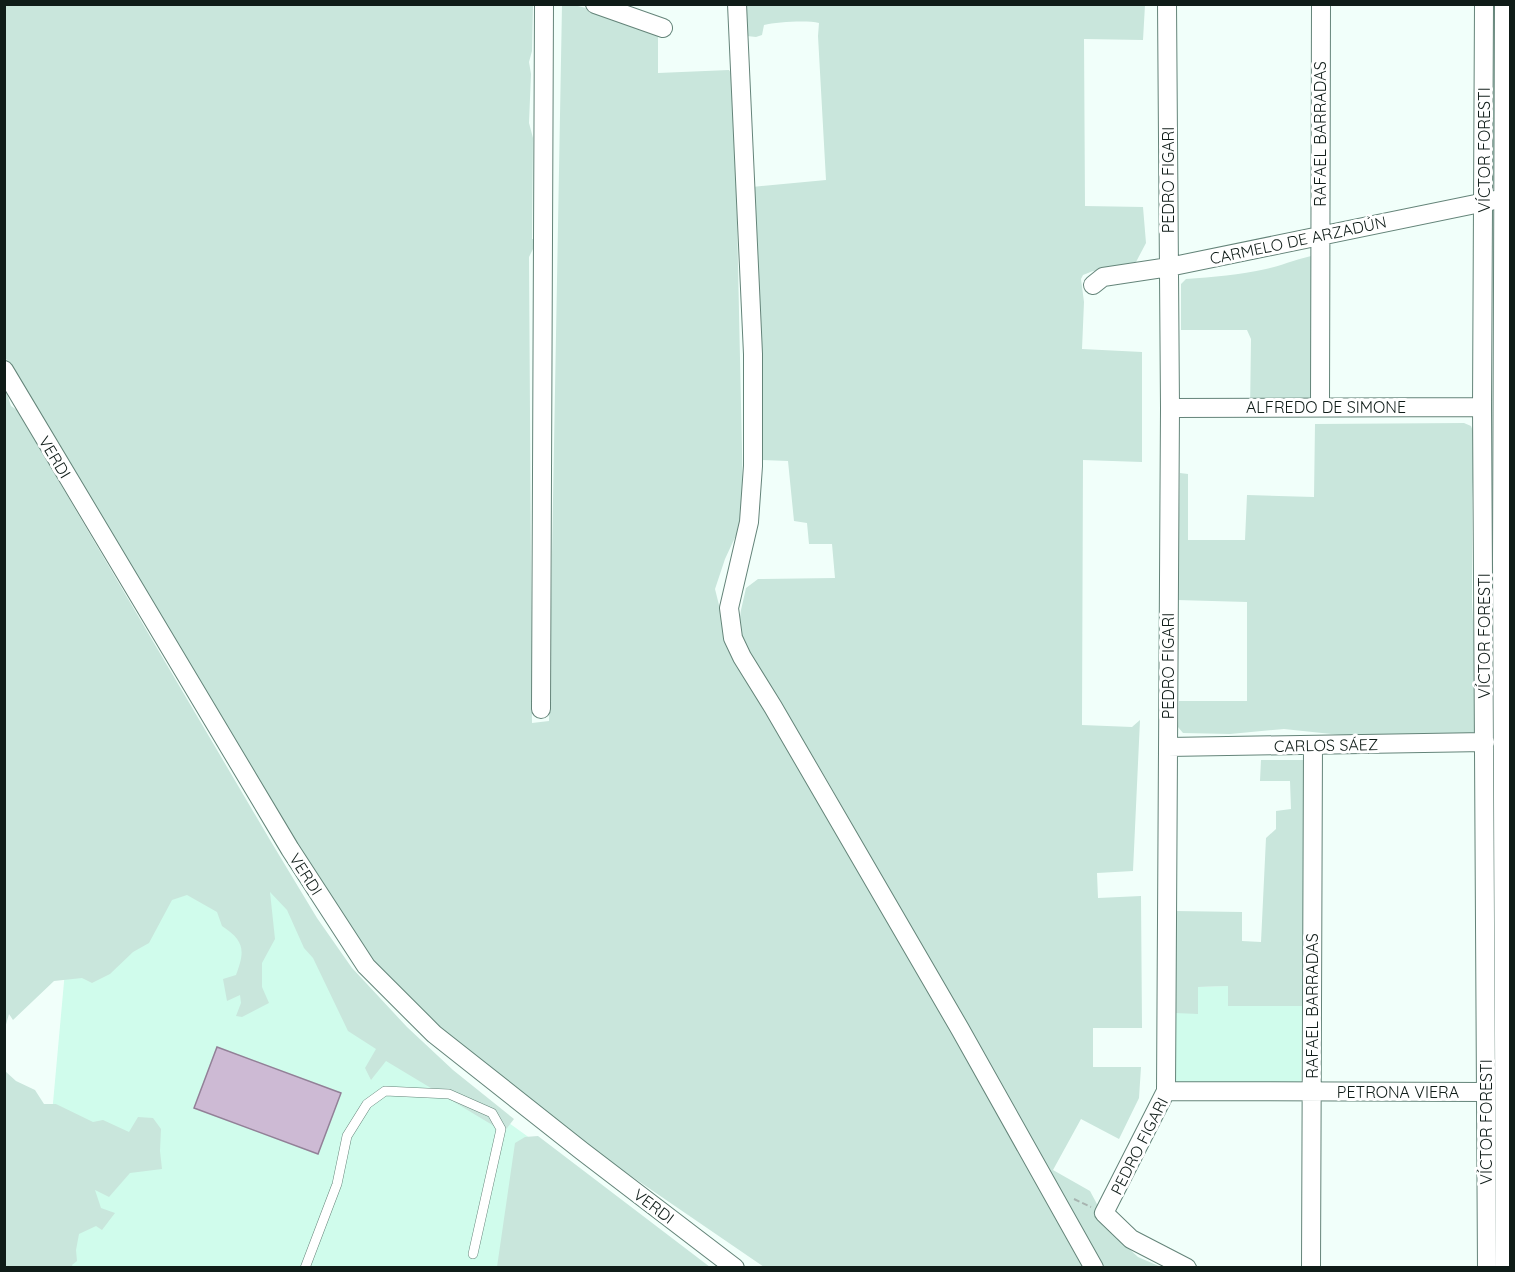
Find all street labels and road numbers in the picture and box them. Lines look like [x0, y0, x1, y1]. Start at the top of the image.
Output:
street label: RAFAEL BARRADAS [1310, 61, 1330, 207]
street label: VÍCTOR FORESTI [1474, 87, 1494, 213]
street label: PEDRO FIGARI [1158, 127, 1178, 233]
street label: CARMELO DE ARZADÚN [1208, 211, 1388, 269]
street label: ALFREDO DE SIMONE [1246, 397, 1406, 417]
street label: VERDI [35, 432, 75, 482]
street label: VÍCTOR FORESTI [1474, 573, 1494, 699]
street label: PEDRO FIGARI [1158, 613, 1178, 719]
street label: CARLOS SÁEZ [1274, 734, 1378, 756]
street label: VERDI [285, 849, 327, 899]
street label: RAFAEL BARRADAS [1302, 933, 1322, 1079]
street label: VÍCTOR FORESTI [1476, 1059, 1496, 1185]
street label: PETRONA VIERA [1337, 1082, 1459, 1102]
street label: PEDRO FIGARI [1106, 1094, 1172, 1198]
street label: VERDI [630, 1184, 678, 1228]

